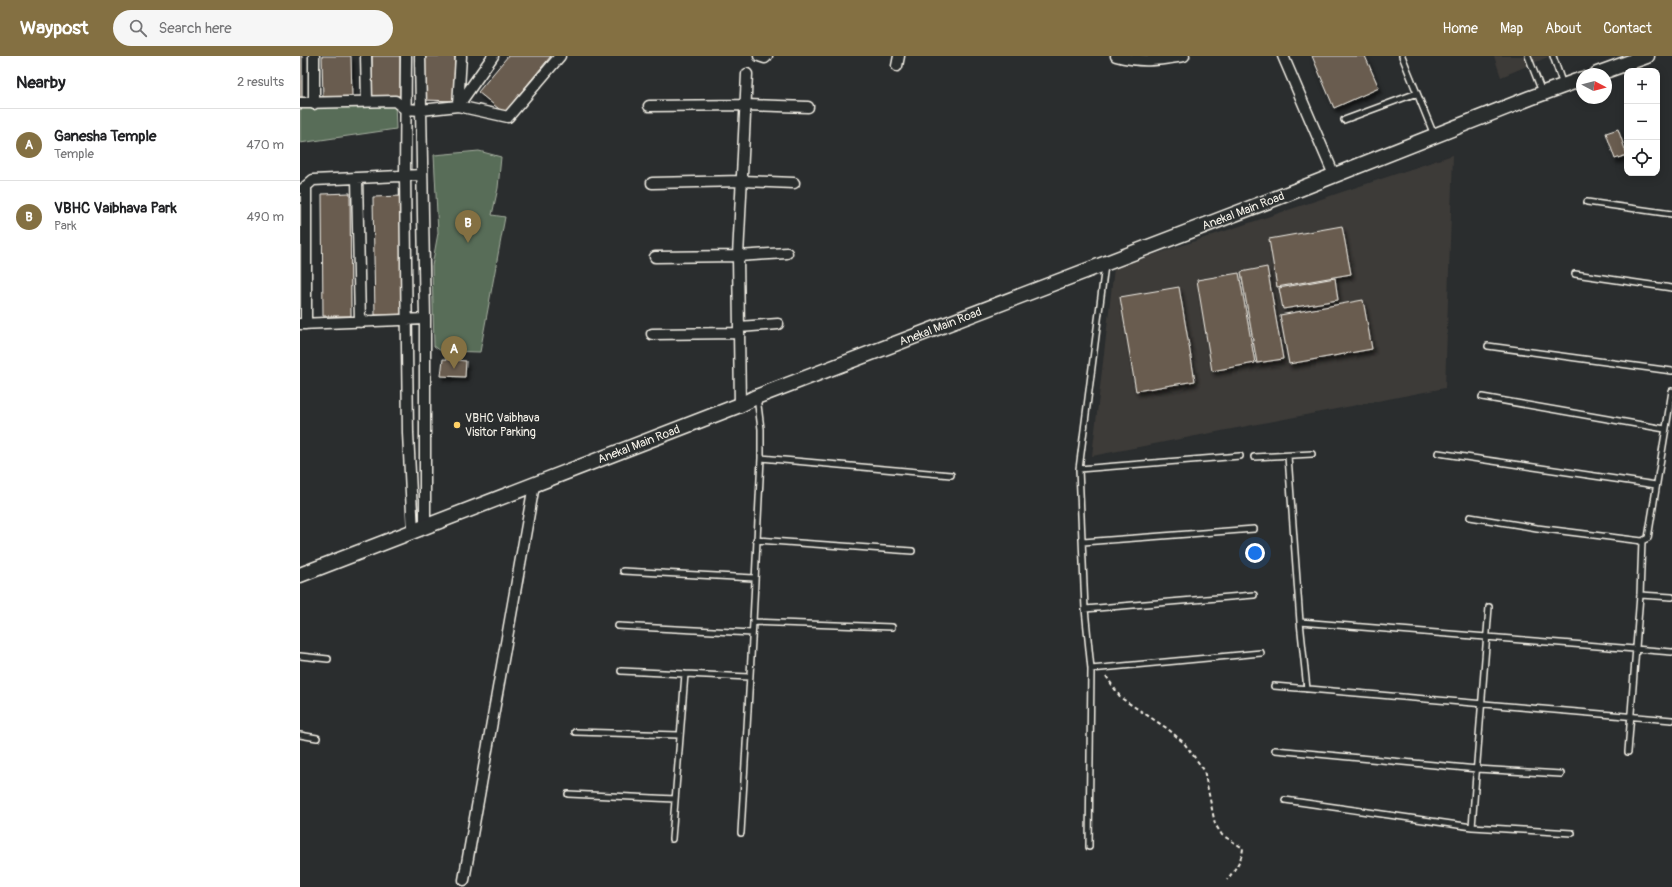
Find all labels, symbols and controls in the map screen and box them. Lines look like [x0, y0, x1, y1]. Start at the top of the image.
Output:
search box [113, 10, 393, 46]
text: Waypost [20, 16, 89, 40]
icon: search [127, 17, 149, 39]
text: Search here [159, 19, 232, 38]
text: Home [1443, 20, 1478, 37]
text: Map [1500, 20, 1523, 37]
text: About [1545, 20, 1581, 37]
text: Contact [1603, 20, 1652, 37]
north arrow [1576, 68, 1612, 104]
map controls [1624, 68, 1660, 176]
button: + [1624, 68, 1660, 104]
text: Nearby [16, 72, 65, 93]
text: 2 results [237, 74, 284, 90]
button: − [1624, 104, 1660, 140]
text: Ganesha Temple [54, 127, 156, 146]
text: A [25, 137, 33, 153]
text: 470 m [246, 137, 284, 153]
button: locate [1624, 140, 1660, 176]
text: Temple [54, 146, 94, 162]
street label: Anekal Main Road [1200, 189, 1287, 234]
text: VBHC Vaibhava Park [54, 199, 177, 218]
text: B [25, 209, 33, 225]
text: 490 m [247, 209, 284, 225]
pin: B [455, 210, 481, 243]
text: Park [54, 218, 77, 234]
street label: Anekal Main Road [897, 304, 984, 350]
pin: A [441, 336, 467, 369]
place label: VBHC Vaibhava Visitor Parking [465, 411, 540, 440]
marker: VBHC Vaibhava Visitor Parking [452, 420, 462, 430]
street label: Anekal Main Road [595, 422, 682, 467]
your location [1245, 543, 1265, 563]

